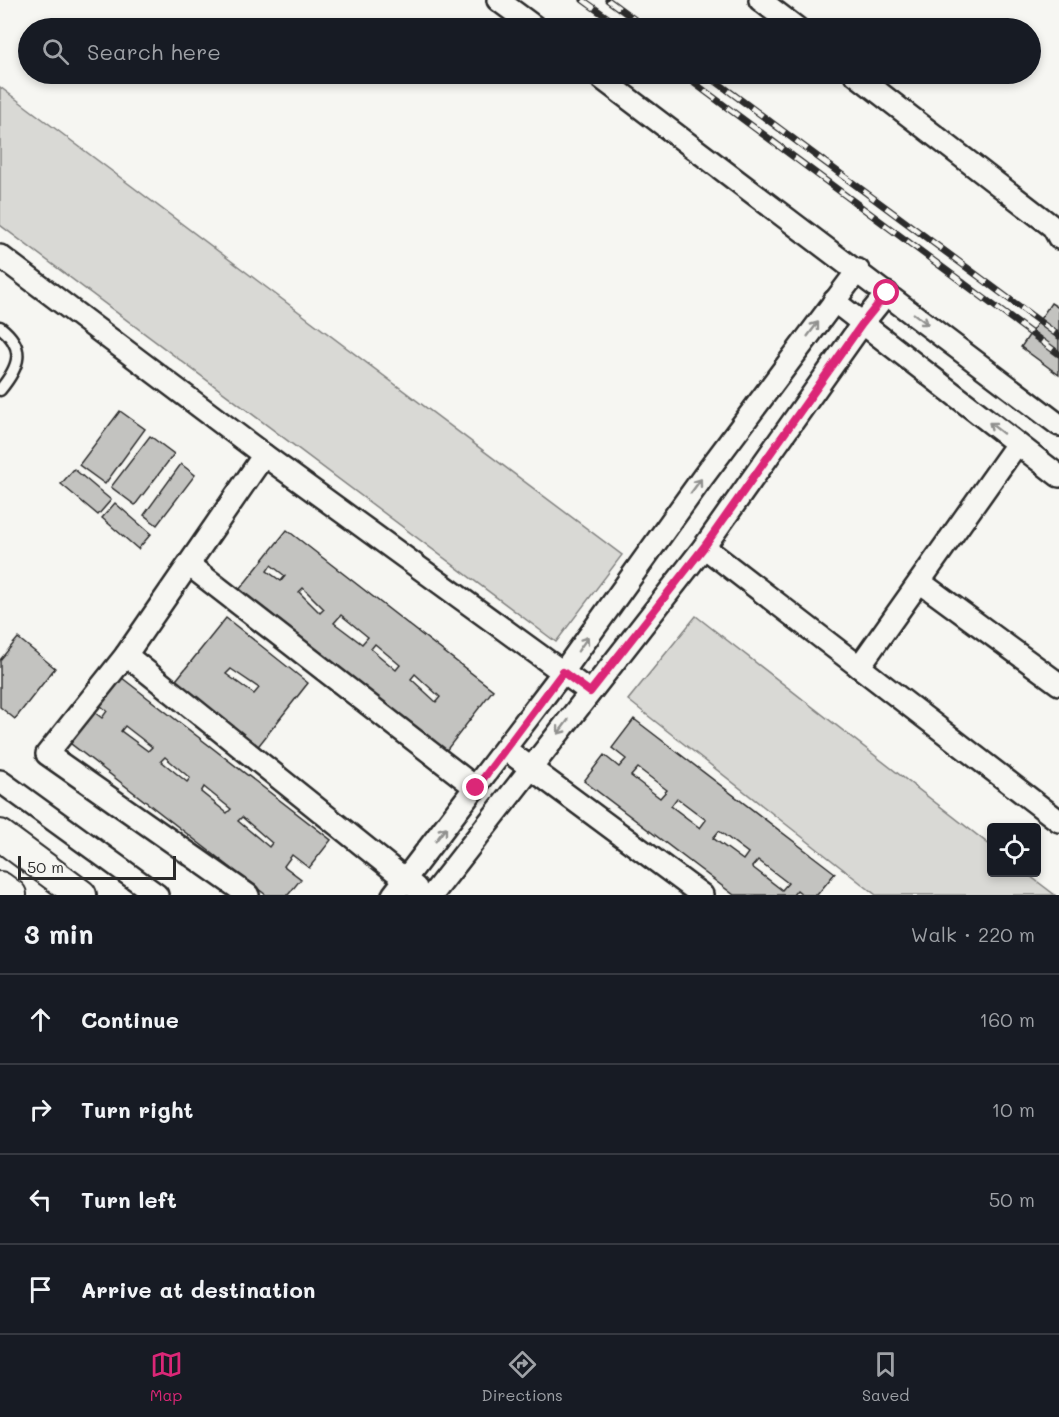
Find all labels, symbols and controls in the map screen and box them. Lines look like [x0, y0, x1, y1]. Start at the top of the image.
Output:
search box [18, 18, 1041, 84]
icon: search [39, 35, 72, 68]
text: Search here [87, 37, 221, 66]
route start [873, 279, 899, 305]
one-way arrow [912, 312, 928, 325]
one-way arrow [807, 322, 819, 338]
one-way arrow [988, 421, 1004, 434]
one-way arrow [690, 478, 703, 494]
one-way arrow [577, 637, 589, 653]
one-way arrow [557, 718, 569, 734]
route end [462, 774, 488, 800]
map controls [987, 823, 1041, 877]
button: locate [987, 823, 1041, 877]
one-way arrow [434, 826, 447, 842]
scale bar [18, 853, 176, 880]
text: 50 m [27, 856, 64, 877]
text: 3 min [24, 917, 93, 951]
text: Walk · 220 m [911, 921, 1035, 947]
icon: ahead [24, 1003, 57, 1036]
text: Continue [81, 1005, 179, 1034]
text: 160 m [979, 1006, 1035, 1032]
icon: right [24, 1093, 57, 1126]
text: Turn right [81, 1095, 193, 1124]
text: 10 m [991, 1096, 1035, 1122]
icon: left [24, 1183, 57, 1216]
text: Turn left [81, 1185, 177, 1214]
text: 50 m [989, 1186, 1035, 1212]
icon: arrive [24, 1273, 57, 1306]
text: Arrive at destination [81, 1275, 316, 1304]
tab: Map [150, 1348, 183, 1405]
tab: Directions [482, 1348, 563, 1405]
tab: Saved [862, 1348, 909, 1405]

